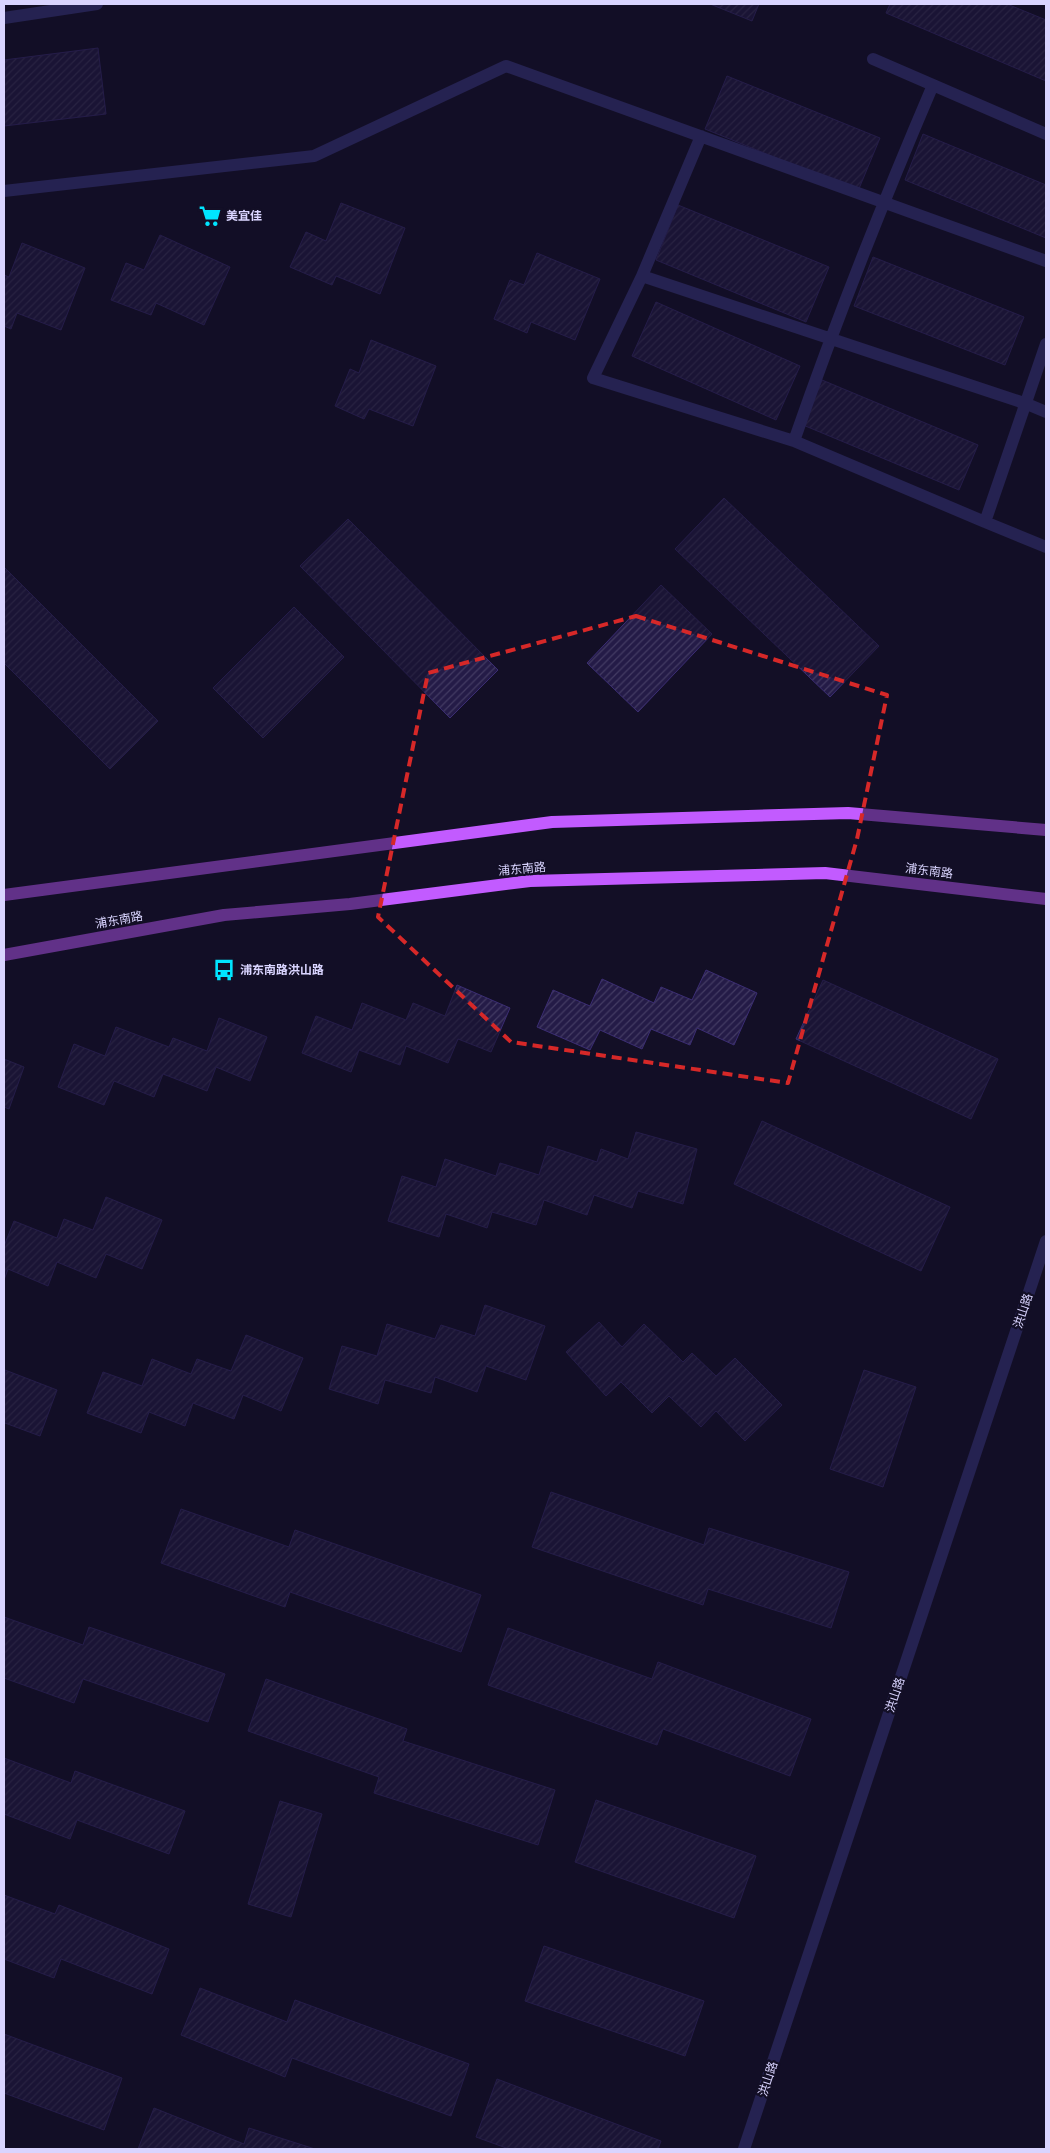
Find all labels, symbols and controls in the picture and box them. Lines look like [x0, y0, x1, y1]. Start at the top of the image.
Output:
supermarket icon: 美宜佳 [197, 203, 223, 229]
place label: 美宜佳 [226, 208, 262, 224]
street label: 浦东南路 [497, 859, 547, 879]
street label: 浦东南路 [904, 860, 954, 882]
street label: 浦东南路 [94, 908, 144, 932]
bus stop icon: 浦东南路洪山路 [211, 957, 237, 983]
place label: 浦东南路洪山路 [240, 962, 324, 978]
street label: 洪山路 [1010, 1291, 1036, 1331]
street label: 洪山路 [882, 1675, 908, 1715]
street label: 洪山路 [755, 2059, 781, 2099]

